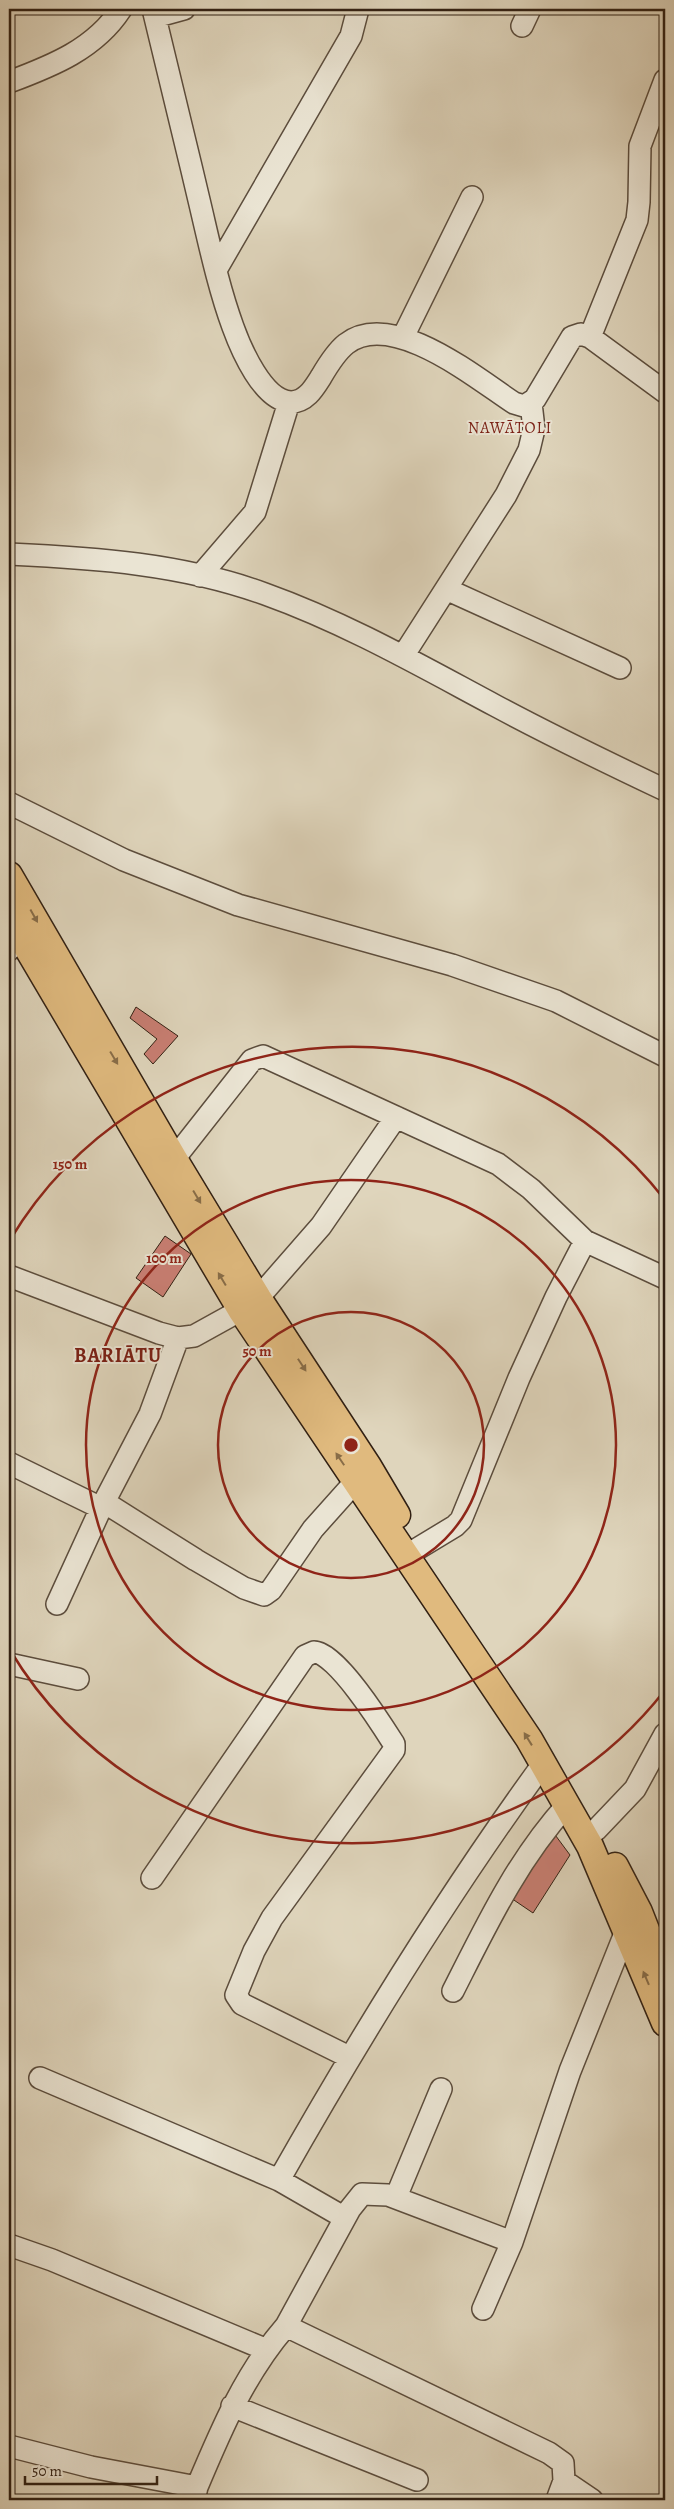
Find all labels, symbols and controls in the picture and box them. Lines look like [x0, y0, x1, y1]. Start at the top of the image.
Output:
district label: NAWĀTOLI [468, 417, 552, 439]
one-way arrow [30, 909, 38, 924]
one-way arrow [109, 1051, 118, 1064]
text: 150 m [53, 1154, 88, 1174]
one-way arrow [192, 1191, 202, 1204]
text: 100 m [146, 1248, 182, 1268]
one-way arrow [218, 1271, 226, 1286]
text: 50 m [242, 1341, 272, 1361]
district label: BARIĀTU [74, 1342, 162, 1369]
one-way arrow [297, 1358, 307, 1371]
centre of rings [342, 1436, 360, 1454]
one-way arrow [335, 1452, 344, 1466]
one-way arrow [524, 1732, 533, 1745]
one-way arrow [642, 1971, 650, 1985]
scale bar [25, 2454, 158, 2486]
text: 50 m [32, 2461, 62, 2481]

